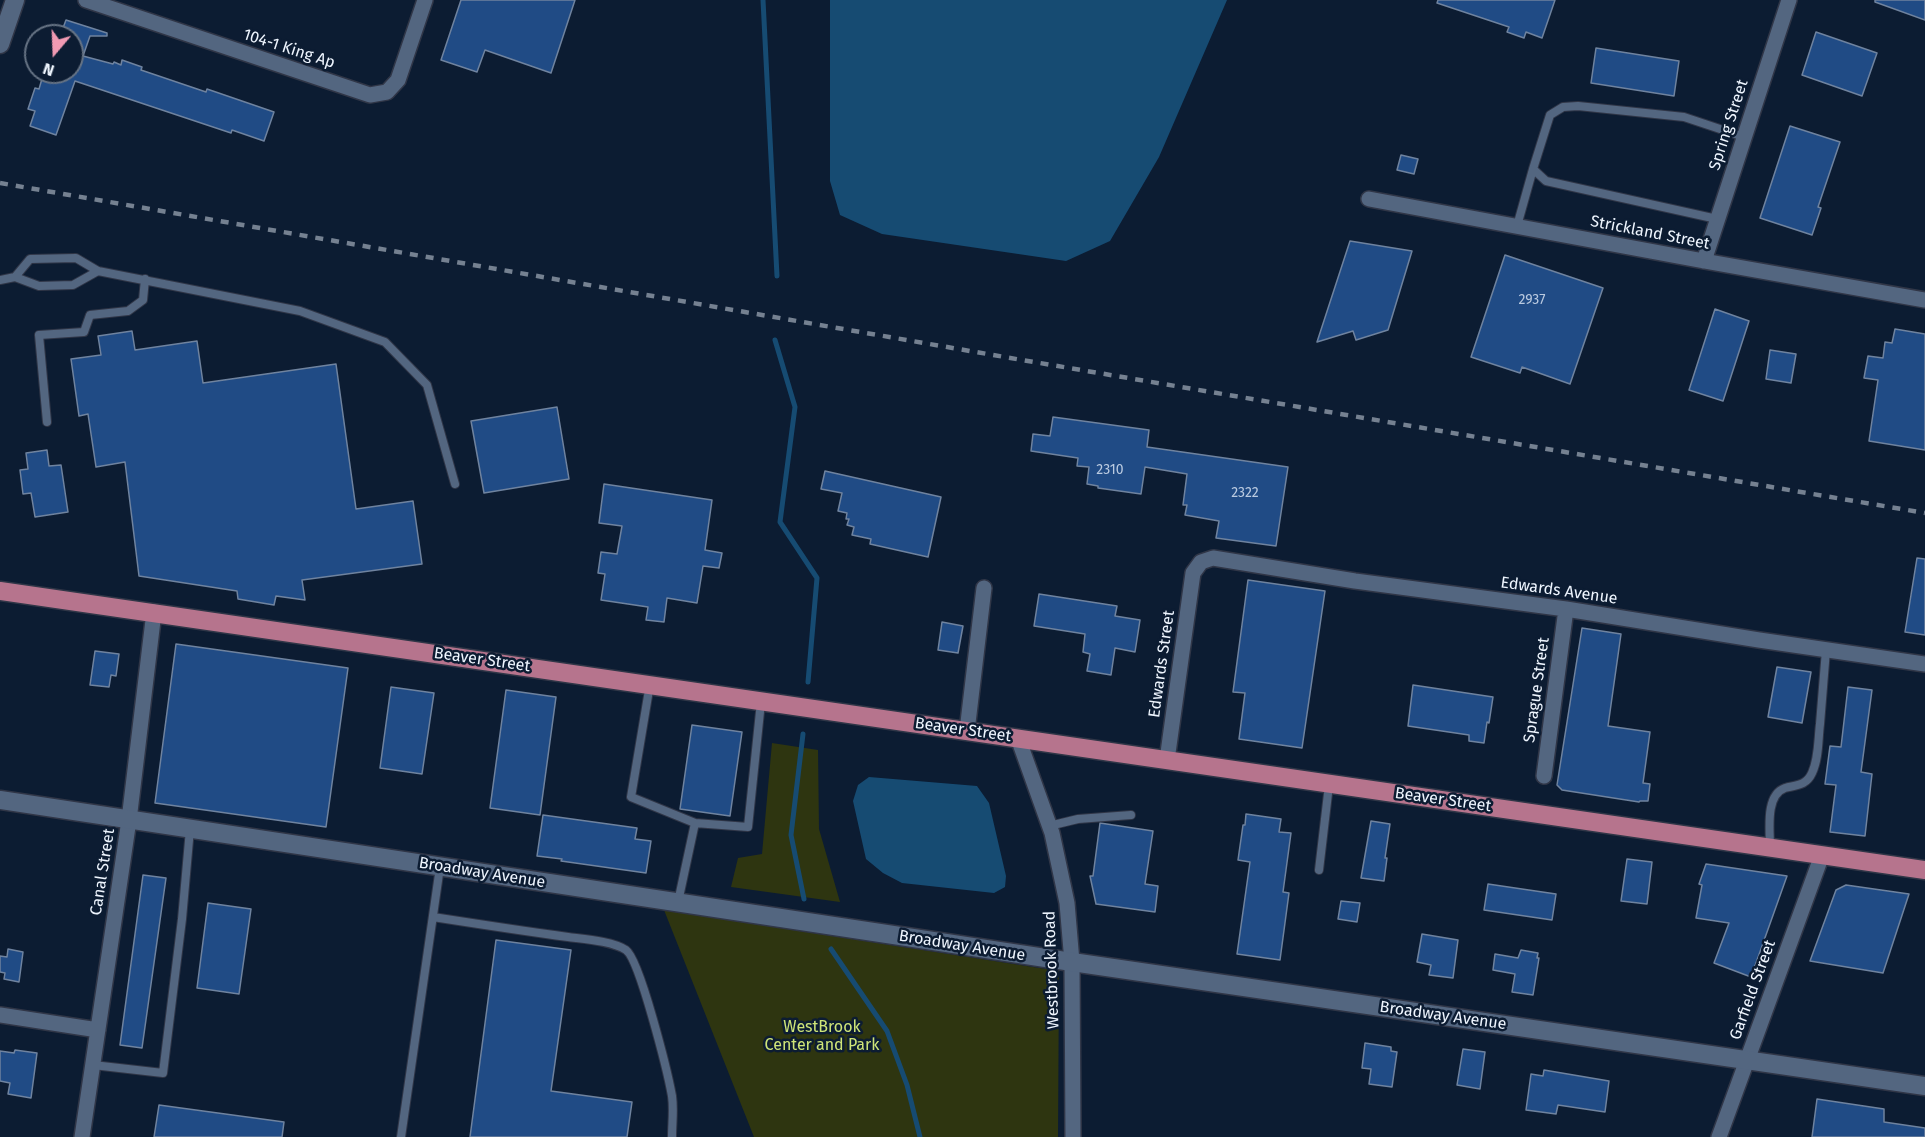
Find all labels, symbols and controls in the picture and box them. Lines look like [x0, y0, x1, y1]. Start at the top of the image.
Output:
north arrow [24, 24, 84, 84]
street label: 104-1 King Ap [241, 25, 337, 73]
text: N [41, 59, 57, 80]
street label: Spring Street [1705, 77, 1753, 173]
street label: Strickland Street [1589, 212, 1711, 254]
house number: 2937 [1519, 292, 1545, 308]
house number: 2310 [1096, 462, 1124, 478]
house number: 2322 [1231, 485, 1259, 501]
street label: Edwards Avenue [1499, 573, 1619, 609]
street label: Edwards Street [1145, 609, 1179, 719]
street label: Sprague Street [1520, 636, 1554, 744]
street label: Beaver Street [433, 644, 531, 676]
street label: Beaver Street [914, 714, 1012, 746]
street label: Beaver Street [1394, 784, 1492, 816]
street label: Canal Street [87, 827, 119, 917]
street label: Broadway Avenue [417, 854, 547, 892]
street label: Westbrook Road [1040, 911, 1064, 1029]
street label: Broadway Avenue [897, 927, 1027, 965]
street label: Garfield Street [1726, 938, 1780, 1042]
street label: Broadway Avenue [1378, 998, 1508, 1034]
park label: WestBrook Center and Park [765, 1018, 879, 1056]

